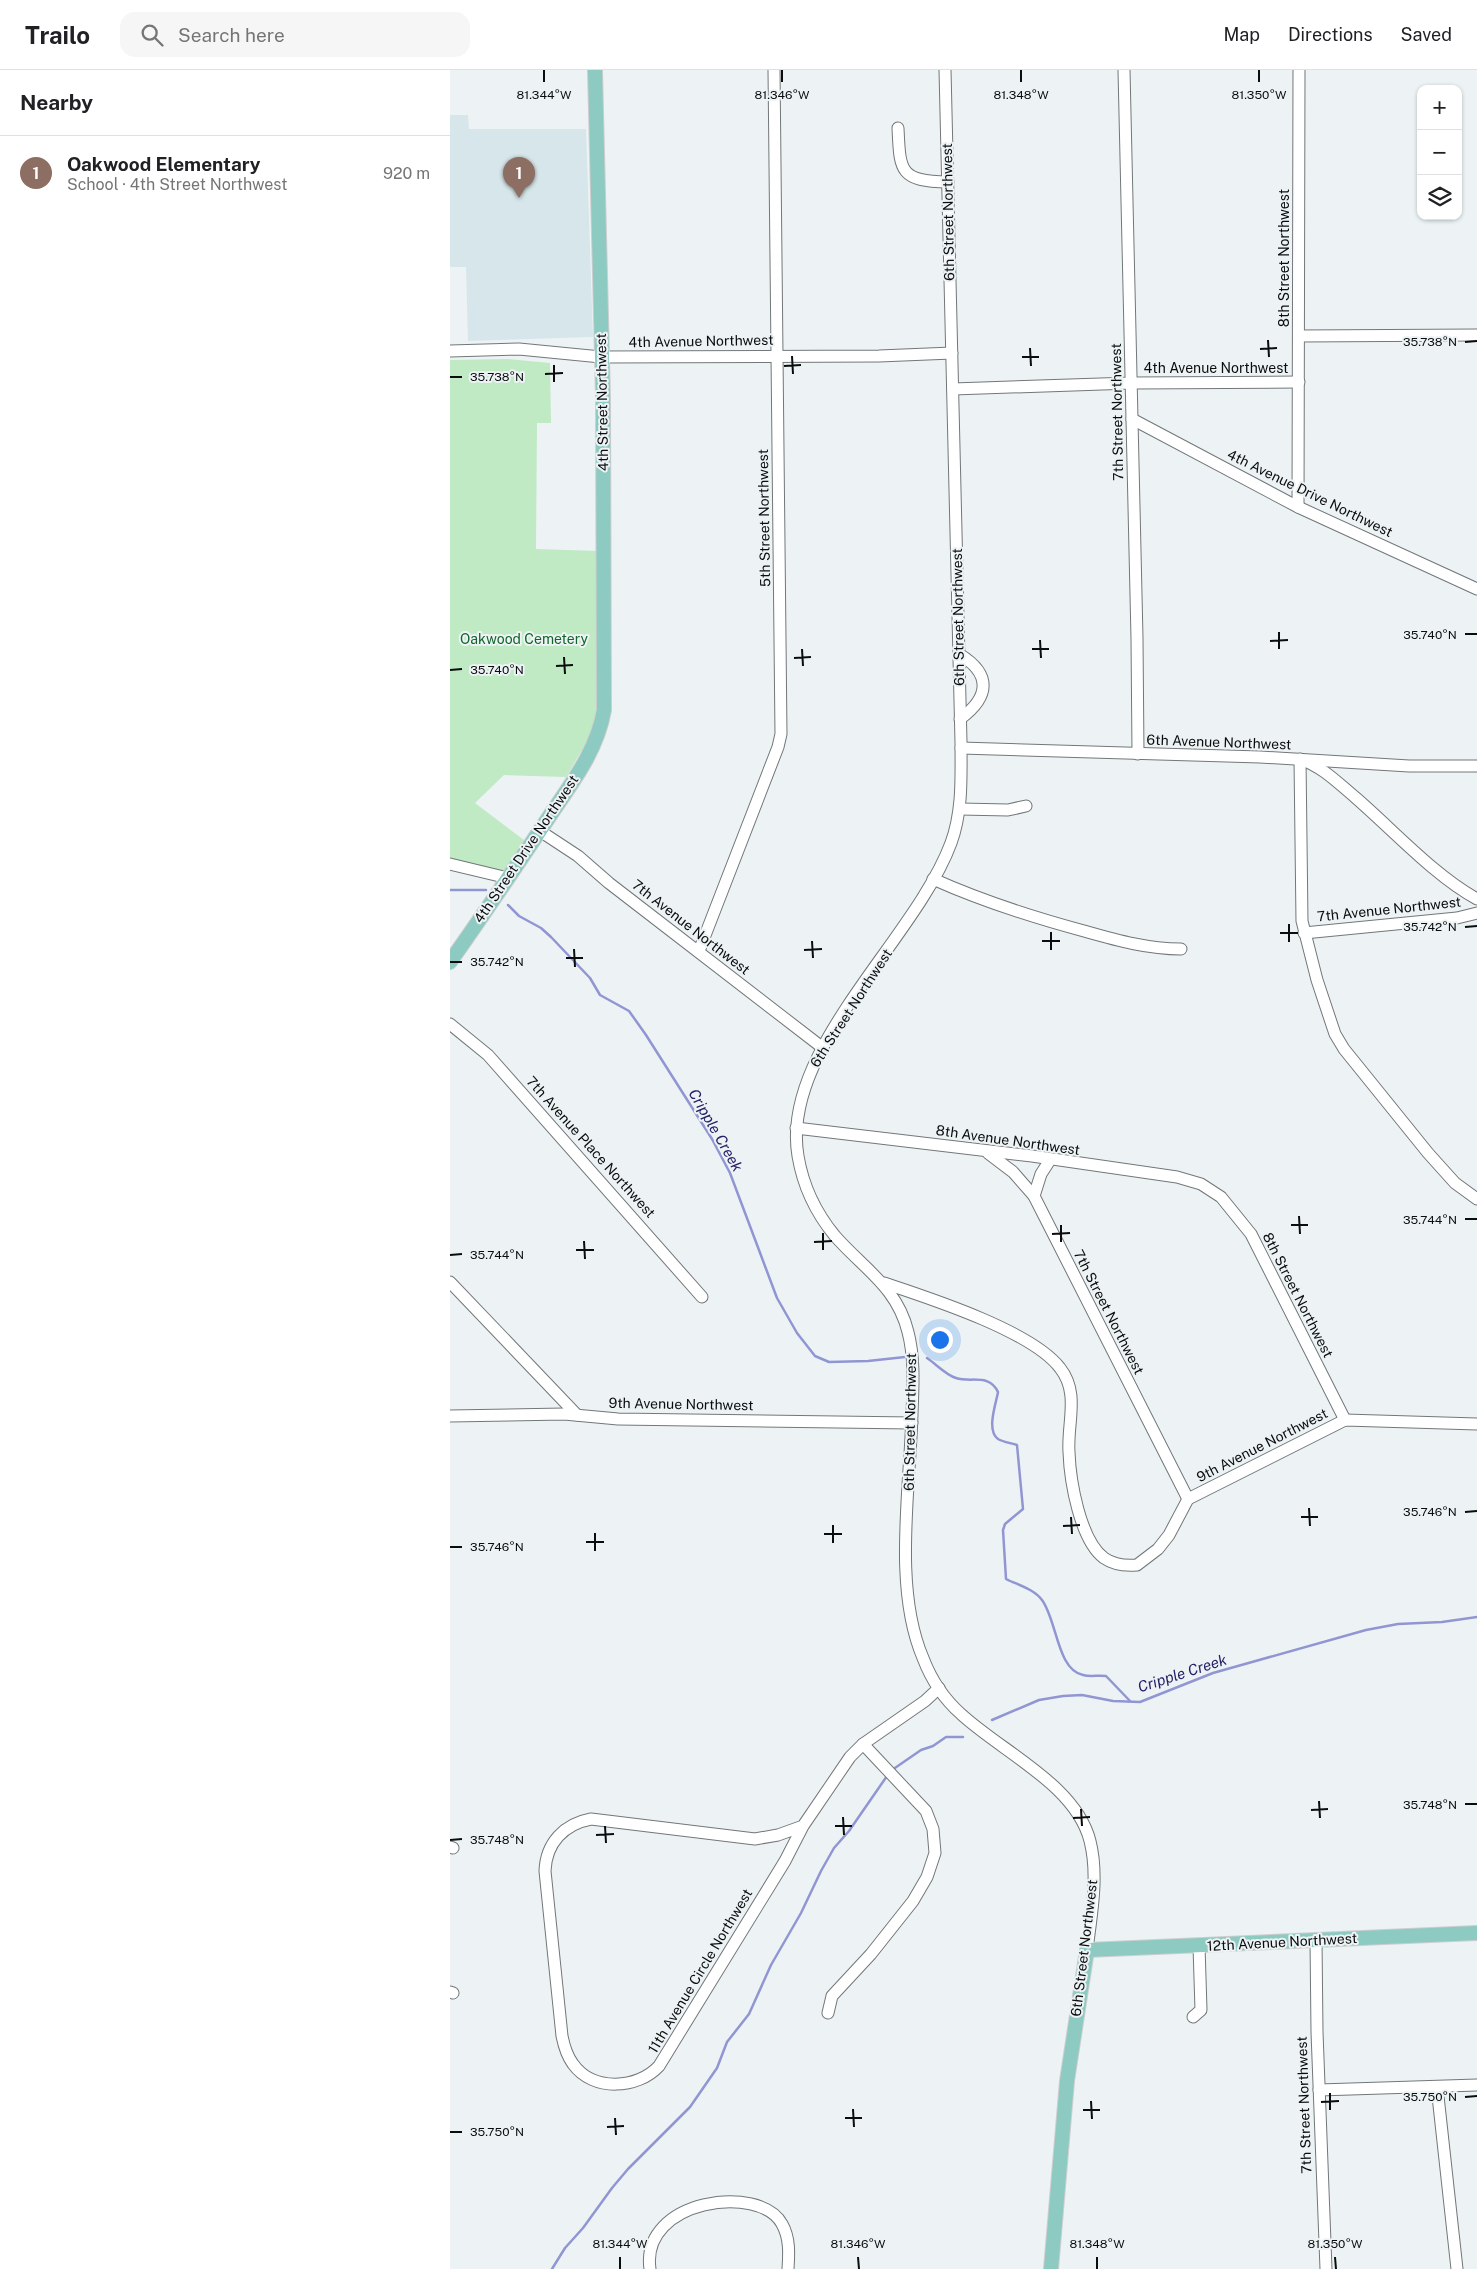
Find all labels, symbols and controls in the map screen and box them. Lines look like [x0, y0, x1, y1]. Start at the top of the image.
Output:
search box [120, 12, 470, 57]
text: Trailo [25, 21, 90, 49]
icon: search [138, 21, 166, 49]
text: Search here [178, 24, 285, 46]
text: Map [1223, 24, 1260, 45]
text: Directions [1288, 24, 1373, 45]
text: Saved [1401, 24, 1452, 45]
map controls [1417, 85, 1462, 220]
button: + [1417, 85, 1462, 130]
text: 81.344°W [517, 88, 572, 102]
text: 81.346°W [755, 88, 810, 102]
text: 81.348°W [993, 88, 1049, 102]
text: 81.350°W [1232, 88, 1287, 102]
text: Nearby [20, 90, 93, 115]
button: − [1417, 130, 1462, 175]
street label: 6th Street Northwest [939, 143, 957, 281]
text: Oakwood Elementary [67, 153, 260, 175]
pin: 1 [503, 157, 535, 198]
text: 1 [33, 164, 39, 183]
text: 920 m [383, 164, 430, 183]
text: School · 4th Street Northwest [67, 175, 288, 194]
button: layers [1417, 175, 1462, 220]
street label: 8th Street Northwest [1276, 189, 1292, 327]
street label: 4th Avenue Northwest [628, 332, 774, 350]
street label: 4th Street Northwest [593, 333, 611, 471]
text: 35.738°N [1403, 335, 1457, 349]
street label: 7th Street Northwest [1108, 343, 1126, 481]
street label: 4th Avenue Northwest [1143, 360, 1289, 376]
text: 35.738°N [470, 370, 524, 384]
street label: 4th Avenue Drive Northwest [1225, 446, 1395, 540]
street label: 5th Street Northwest [755, 449, 773, 587]
street label: 6th Street Northwest [949, 548, 967, 686]
text: 35.740°N [1403, 628, 1457, 642]
park label: Oakwood Cemetery [460, 631, 588, 647]
text: 35.740°N [470, 663, 524, 677]
street label: 6th Avenue Northwest [1146, 731, 1292, 753]
street label: 4th Street Drive Northwest [470, 772, 582, 926]
street label: 7th Avenue Northwest [629, 876, 753, 978]
street label: 7th Avenue Northwest [1316, 893, 1462, 925]
text: 35.742°N [1403, 920, 1457, 934]
street label: 6th Street Northwest [807, 946, 895, 1070]
text: 35.742°N [470, 955, 524, 969]
street label: 7th Avenue Place Northwest [523, 1073, 659, 1221]
water label: Cripple Creek [686, 1086, 747, 1175]
street label: 8th Avenue Northwest [935, 1122, 1081, 1158]
text: 35.744°N [1403, 1213, 1457, 1227]
street label: 8th Street Northwest [1259, 1230, 1337, 1360]
street label: 7th Street Northwest [1071, 1247, 1147, 1377]
text: 35.744°N [470, 1248, 524, 1262]
your location [927, 1327, 953, 1353]
street label: 6th Street Northwest [901, 1353, 919, 1491]
street label: 9th Avenue Northwest [608, 1395, 754, 1413]
street label: 9th Avenue Northwest [1194, 1405, 1330, 1485]
text: 35.746°N [1403, 1505, 1457, 1519]
text: 35.746°N [470, 1540, 524, 1554]
water label: Cripple Creek [1135, 1650, 1229, 1695]
text: 35.748°N [1403, 1798, 1457, 1812]
text: 35.748°N [470, 1833, 524, 1847]
street label: 6th Street Northwest [1068, 1879, 1100, 2017]
street label: 11th Avenue Circle Northwest [645, 1886, 755, 2056]
street label: 12th Avenue Northwest [1207, 1930, 1357, 1954]
street label: 7th Street Northwest [1294, 2036, 1314, 2174]
text: 35.750°N [1403, 2090, 1457, 2104]
text: 35.750°N [470, 2125, 524, 2139]
text: 81.344°W [593, 2237, 648, 2251]
text: 81.346°W [831, 2237, 886, 2251]
text: 81.348°W [1069, 2237, 1125, 2251]
text: 81.350°W [1308, 2237, 1363, 2251]

